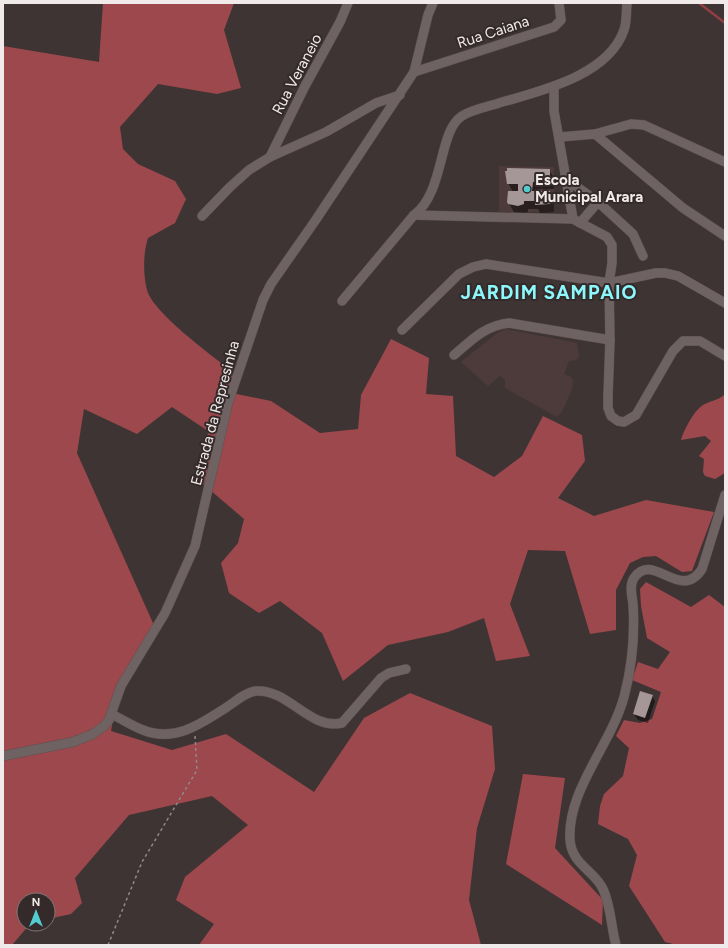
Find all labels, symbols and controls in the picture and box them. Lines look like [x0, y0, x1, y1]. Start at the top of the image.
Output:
street label: Rua Caiana [455, 12, 531, 52]
street label: Rua Veraneio [268, 30, 326, 117]
place label: Escola Municipal Arara [535, 171, 643, 206]
marker: Escola Municipal Arara [522, 184, 532, 194]
district label: JARDIM SAMPAIO [461, 281, 637, 304]
street label: Estrada da Represinha [187, 339, 243, 487]
north arrow [16, 892, 56, 932]
text: N [32, 896, 40, 909]

